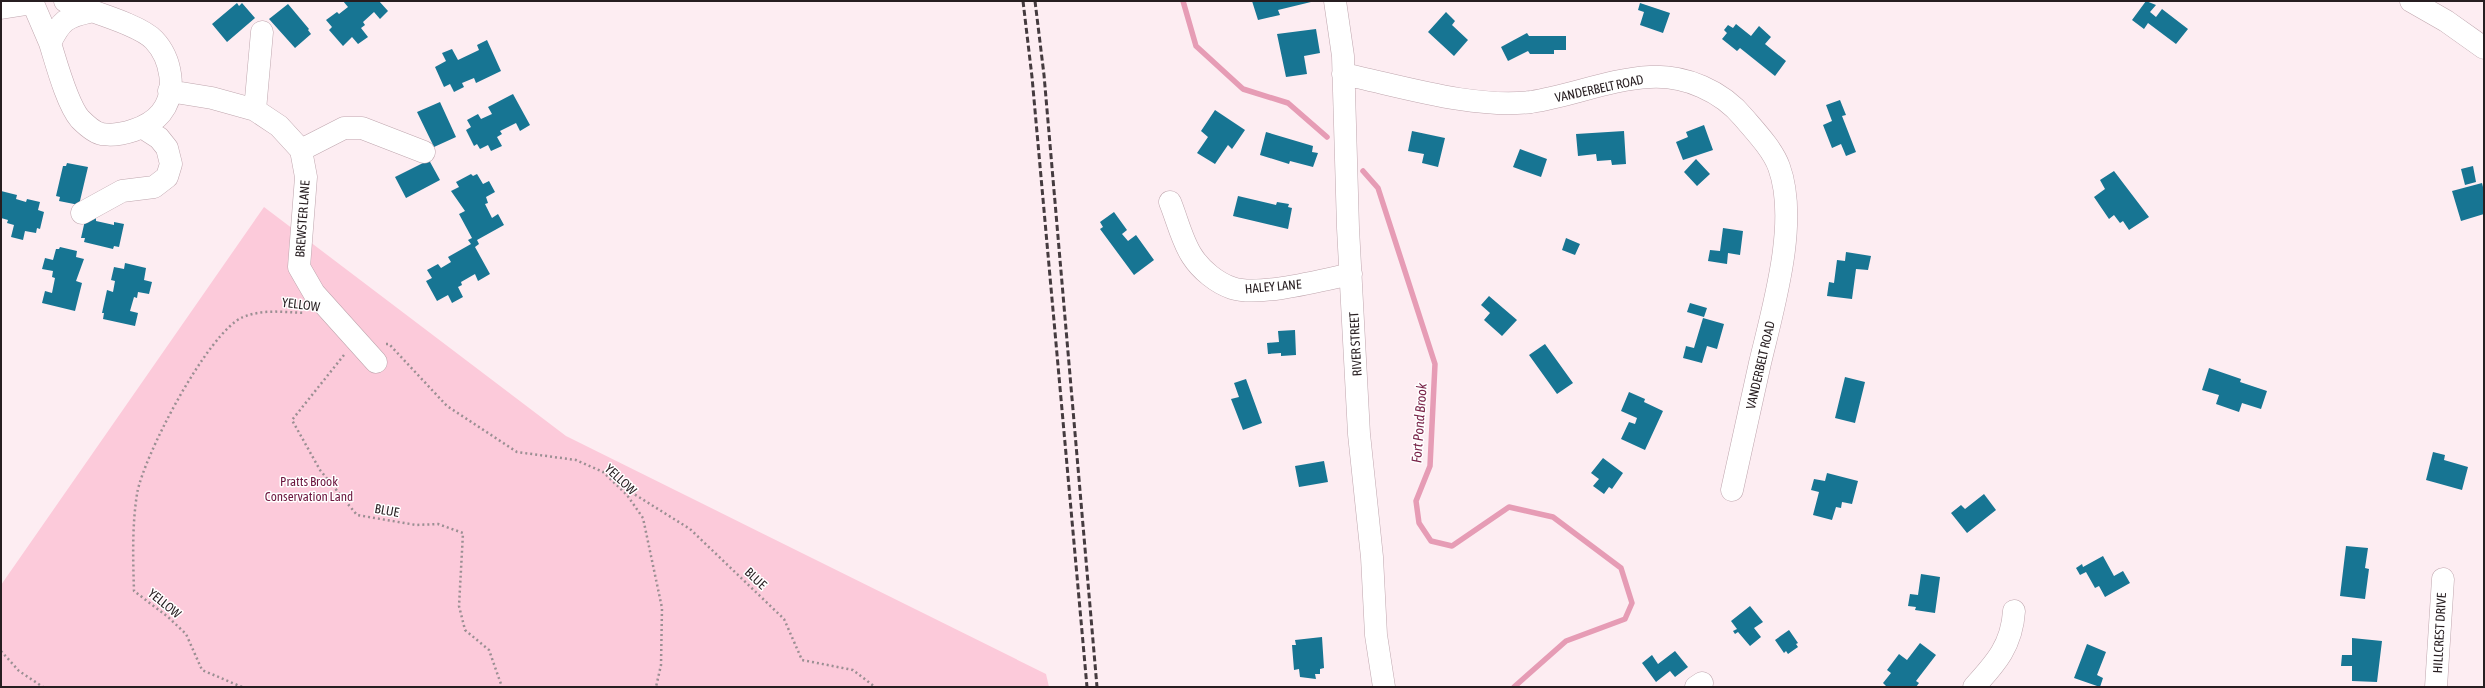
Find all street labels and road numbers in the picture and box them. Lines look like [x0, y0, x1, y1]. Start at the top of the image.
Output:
street label: VANDERBELT ROAD [1553, 72, 1645, 105]
street label: BREWSTER LANE [292, 180, 313, 258]
street label: HALEY LANE [1244, 277, 1302, 296]
street label: YELLOW [281, 295, 321, 314]
street label: RIVER STREET [1346, 311, 1365, 377]
street label: VANDERBELT ROAD [1743, 320, 1778, 411]
street label: YELLOW [602, 461, 640, 498]
street label: BLUE [374, 501, 401, 520]
street label: BLUE [742, 565, 770, 592]
street label: YELLOW [145, 586, 185, 622]
street label: HILLCREST DRIVE [2430, 592, 2449, 674]

